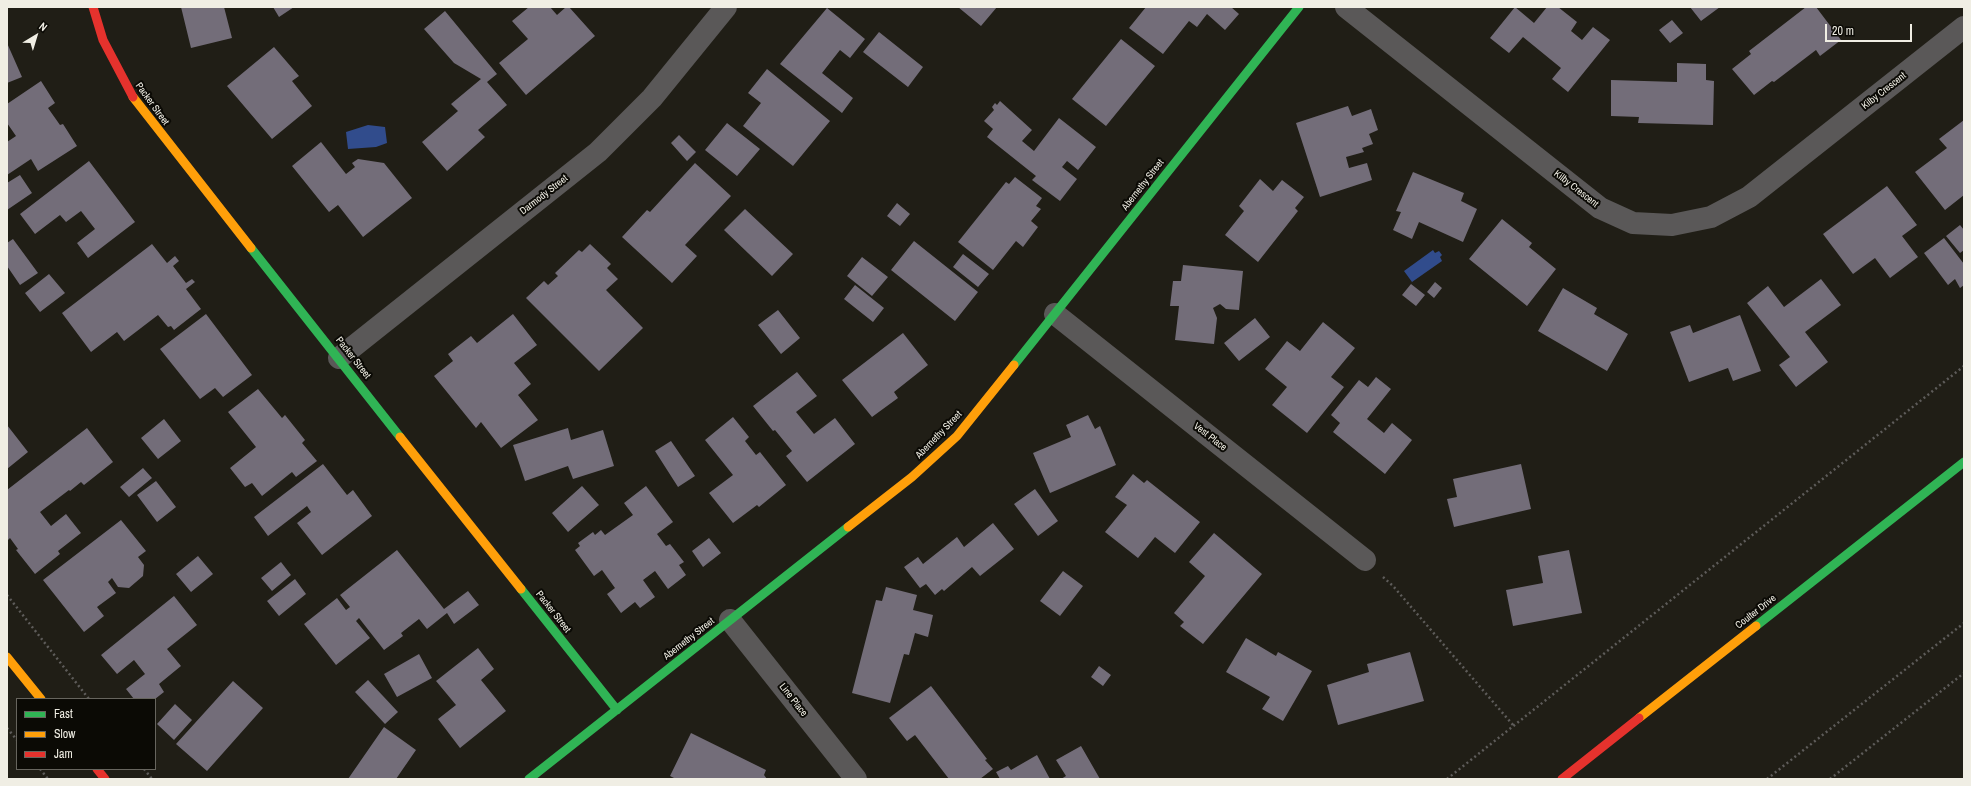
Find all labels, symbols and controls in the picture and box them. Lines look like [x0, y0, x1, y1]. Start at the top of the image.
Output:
north arrow [16, 16, 56, 56]
scale bar [1827, 16, 1914, 42]
text: N [37, 19, 50, 34]
text: 20 m [1832, 23, 1854, 39]
street label: Kilby Crescent [1859, 70, 1909, 112]
street label: Packer Street [133, 80, 171, 128]
street label: Abernethy Street [1119, 157, 1167, 213]
street label: Kilby Crescent [1551, 168, 1601, 210]
street label: Darmody Street [518, 173, 570, 217]
street label: Packer Street [333, 335, 373, 381]
street label: Abernethy Street [913, 409, 965, 461]
street label: Vest Place [1191, 420, 1229, 454]
street label: Packer Street [533, 589, 573, 635]
street label: Coulter Drive [1733, 592, 1779, 632]
street label: Abernethy Street [661, 615, 717, 663]
street label: Line Place [776, 681, 810, 719]
legend [16, 698, 156, 770]
text: Fast [54, 706, 73, 722]
text: Slow [54, 726, 75, 742]
text: Jam [54, 746, 73, 762]

